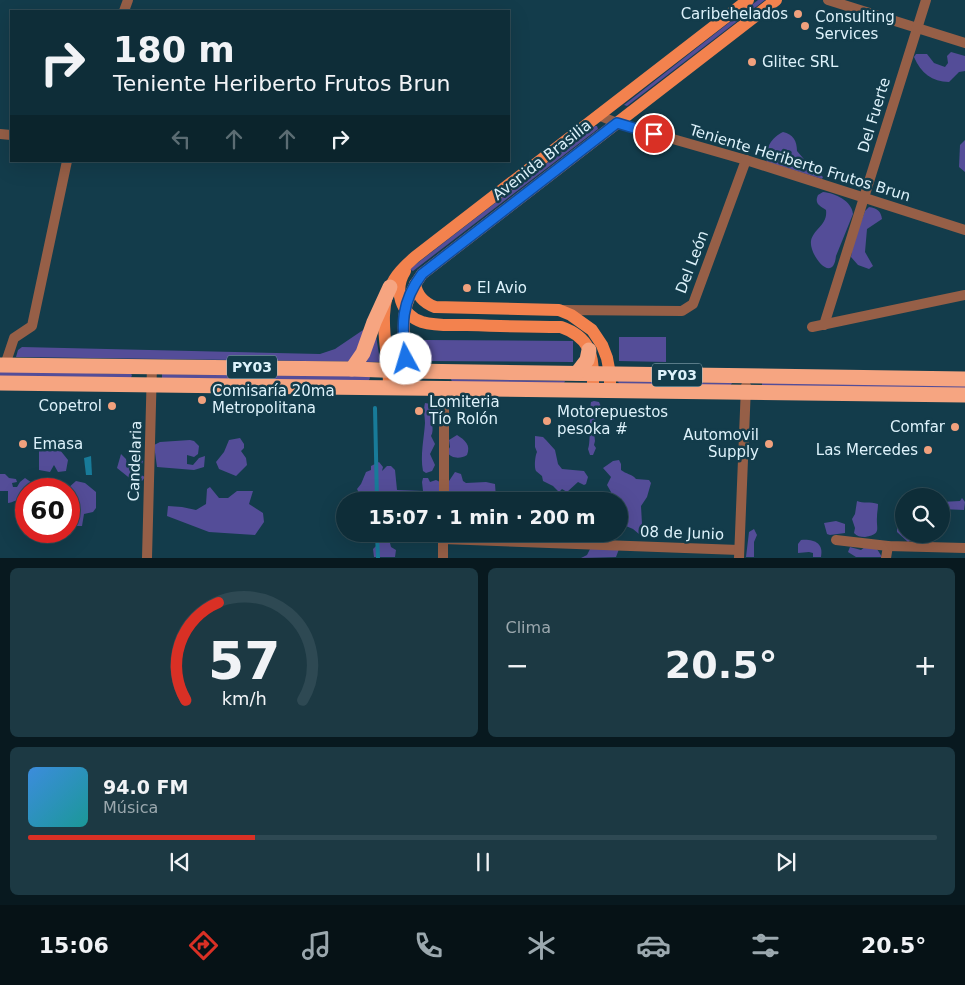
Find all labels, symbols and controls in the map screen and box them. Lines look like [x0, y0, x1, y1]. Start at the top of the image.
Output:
place label: Caribehelados [681, 5, 788, 23]
marker: Caribehelados [792, 8, 804, 20]
place label: Consulting Services [815, 8, 895, 43]
marker: Consulting Services [799, 20, 811, 32]
icon: right [30, 30, 95, 95]
text: 180 m [113, 30, 235, 70]
place label: Glitec SRL [762, 53, 839, 71]
marker: Glitec SRL [746, 56, 758, 68]
text: Teniente Heriberto Frutos Brun [113, 71, 450, 96]
street label: Del Fuerte [854, 75, 894, 155]
pin [633, 113, 675, 155]
street label: Avenida Brasilia [489, 116, 595, 204]
icon: arrive [640, 120, 668, 148]
street label: Teniente Heriberto Frutos Brun [686, 120, 913, 205]
icon: left [167, 125, 195, 153]
icon: ahead [220, 125, 248, 153]
icon: ahead [273, 125, 301, 153]
icon: right [326, 125, 354, 153]
street label: Del León [672, 228, 712, 296]
place label: El Avio [477, 279, 527, 297]
marker: El Avio [461, 282, 473, 294]
position arrow [379, 332, 431, 384]
road number: PY03 [227, 356, 277, 378]
road number: PY03 [652, 364, 702, 386]
place label: Comisaría 20ma Metropolitana [212, 382, 335, 417]
place label: Lomiteria Tío Rolón [428, 393, 500, 428]
marker: Comisaría 20ma Metropolitana [196, 394, 208, 406]
place label: Copetrol [39, 397, 102, 415]
marker: Copetrol [106, 400, 118, 412]
place label: Motorepuestos pesoka # [557, 403, 668, 438]
marker: Lomiteria Tío Rolón [413, 405, 425, 417]
marker: Motorepuestos pesoka # [541, 415, 553, 427]
place label: Comfar [890, 418, 946, 436]
street label: Candelaria [125, 420, 145, 502]
marker: Comfar [949, 421, 961, 433]
place label: Automovil Supply [683, 426, 759, 461]
place label: Emasa [33, 435, 83, 453]
marker: Emasa [17, 438, 29, 450]
marker: Automovil Supply [763, 438, 775, 450]
place label: Las Mercedes [816, 441, 918, 459]
marker: Las Mercedes [922, 444, 934, 456]
speed limit sign: 60 [15, 478, 80, 543]
map controls [895, 488, 950, 543]
button: search [895, 488, 950, 543]
text: 15:07 · 1 min · 200 m [368, 506, 596, 528]
street label: 08 de Junio [640, 523, 724, 543]
text: Clima [506, 618, 551, 637]
text: 57 [208, 631, 280, 691]
text: 20.5° [665, 643, 778, 687]
text: − [506, 649, 529, 682]
text: + [914, 649, 937, 682]
text: km/h [221, 688, 266, 709]
text: 94.0 FM [103, 776, 188, 798]
text: Música [103, 798, 158, 817]
icon: previous [166, 848, 194, 876]
icon: pause [469, 848, 497, 876]
icon: next [772, 848, 800, 876]
icon: directions [186, 928, 221, 963]
icon: music [299, 928, 334, 963]
icon: phone [411, 928, 446, 963]
icon: climate [524, 928, 559, 963]
icon: car [636, 928, 671, 963]
icon: filters [748, 928, 783, 963]
text: 15:06 [39, 933, 109, 958]
text: 20.5° [861, 933, 926, 958]

